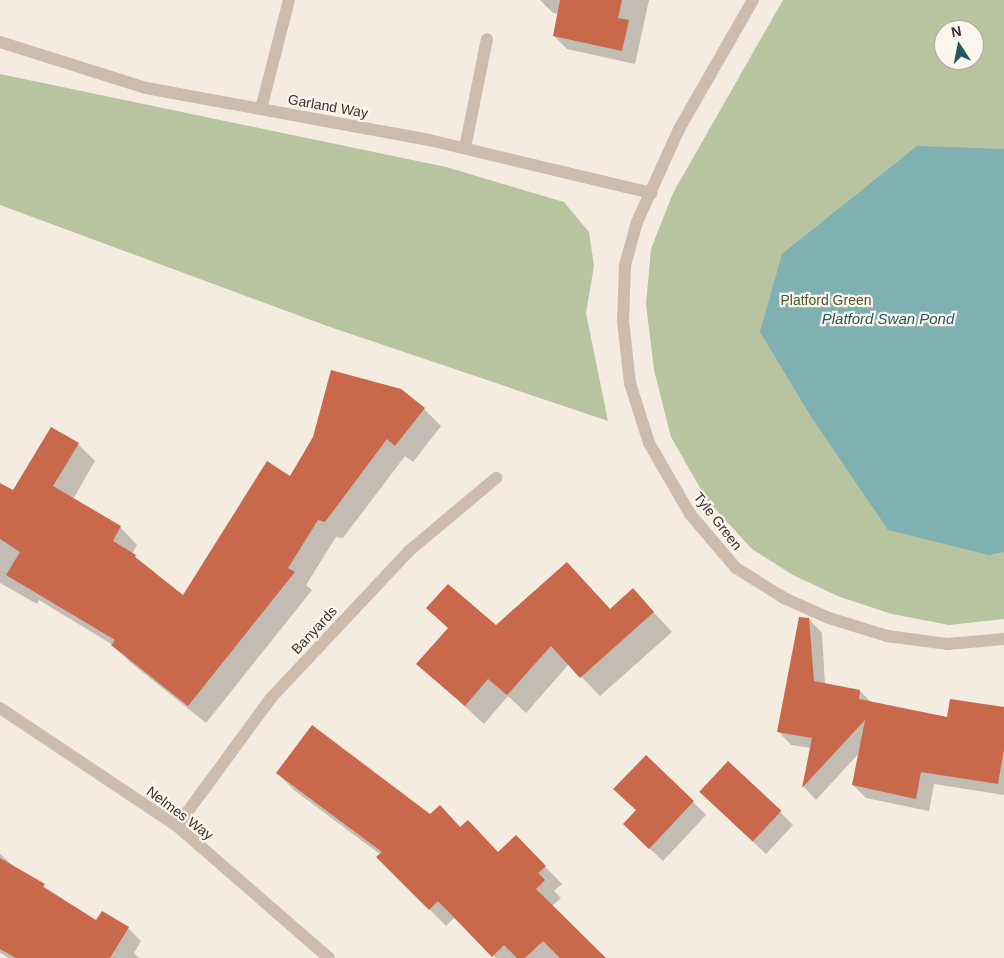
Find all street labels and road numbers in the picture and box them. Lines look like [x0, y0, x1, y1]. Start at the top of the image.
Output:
street label: Garland Way [287, 91, 369, 121]
street label: Tyle Green [690, 489, 746, 553]
street label: Banyards [288, 603, 340, 657]
street label: Nelmes Way [143, 783, 217, 843]

